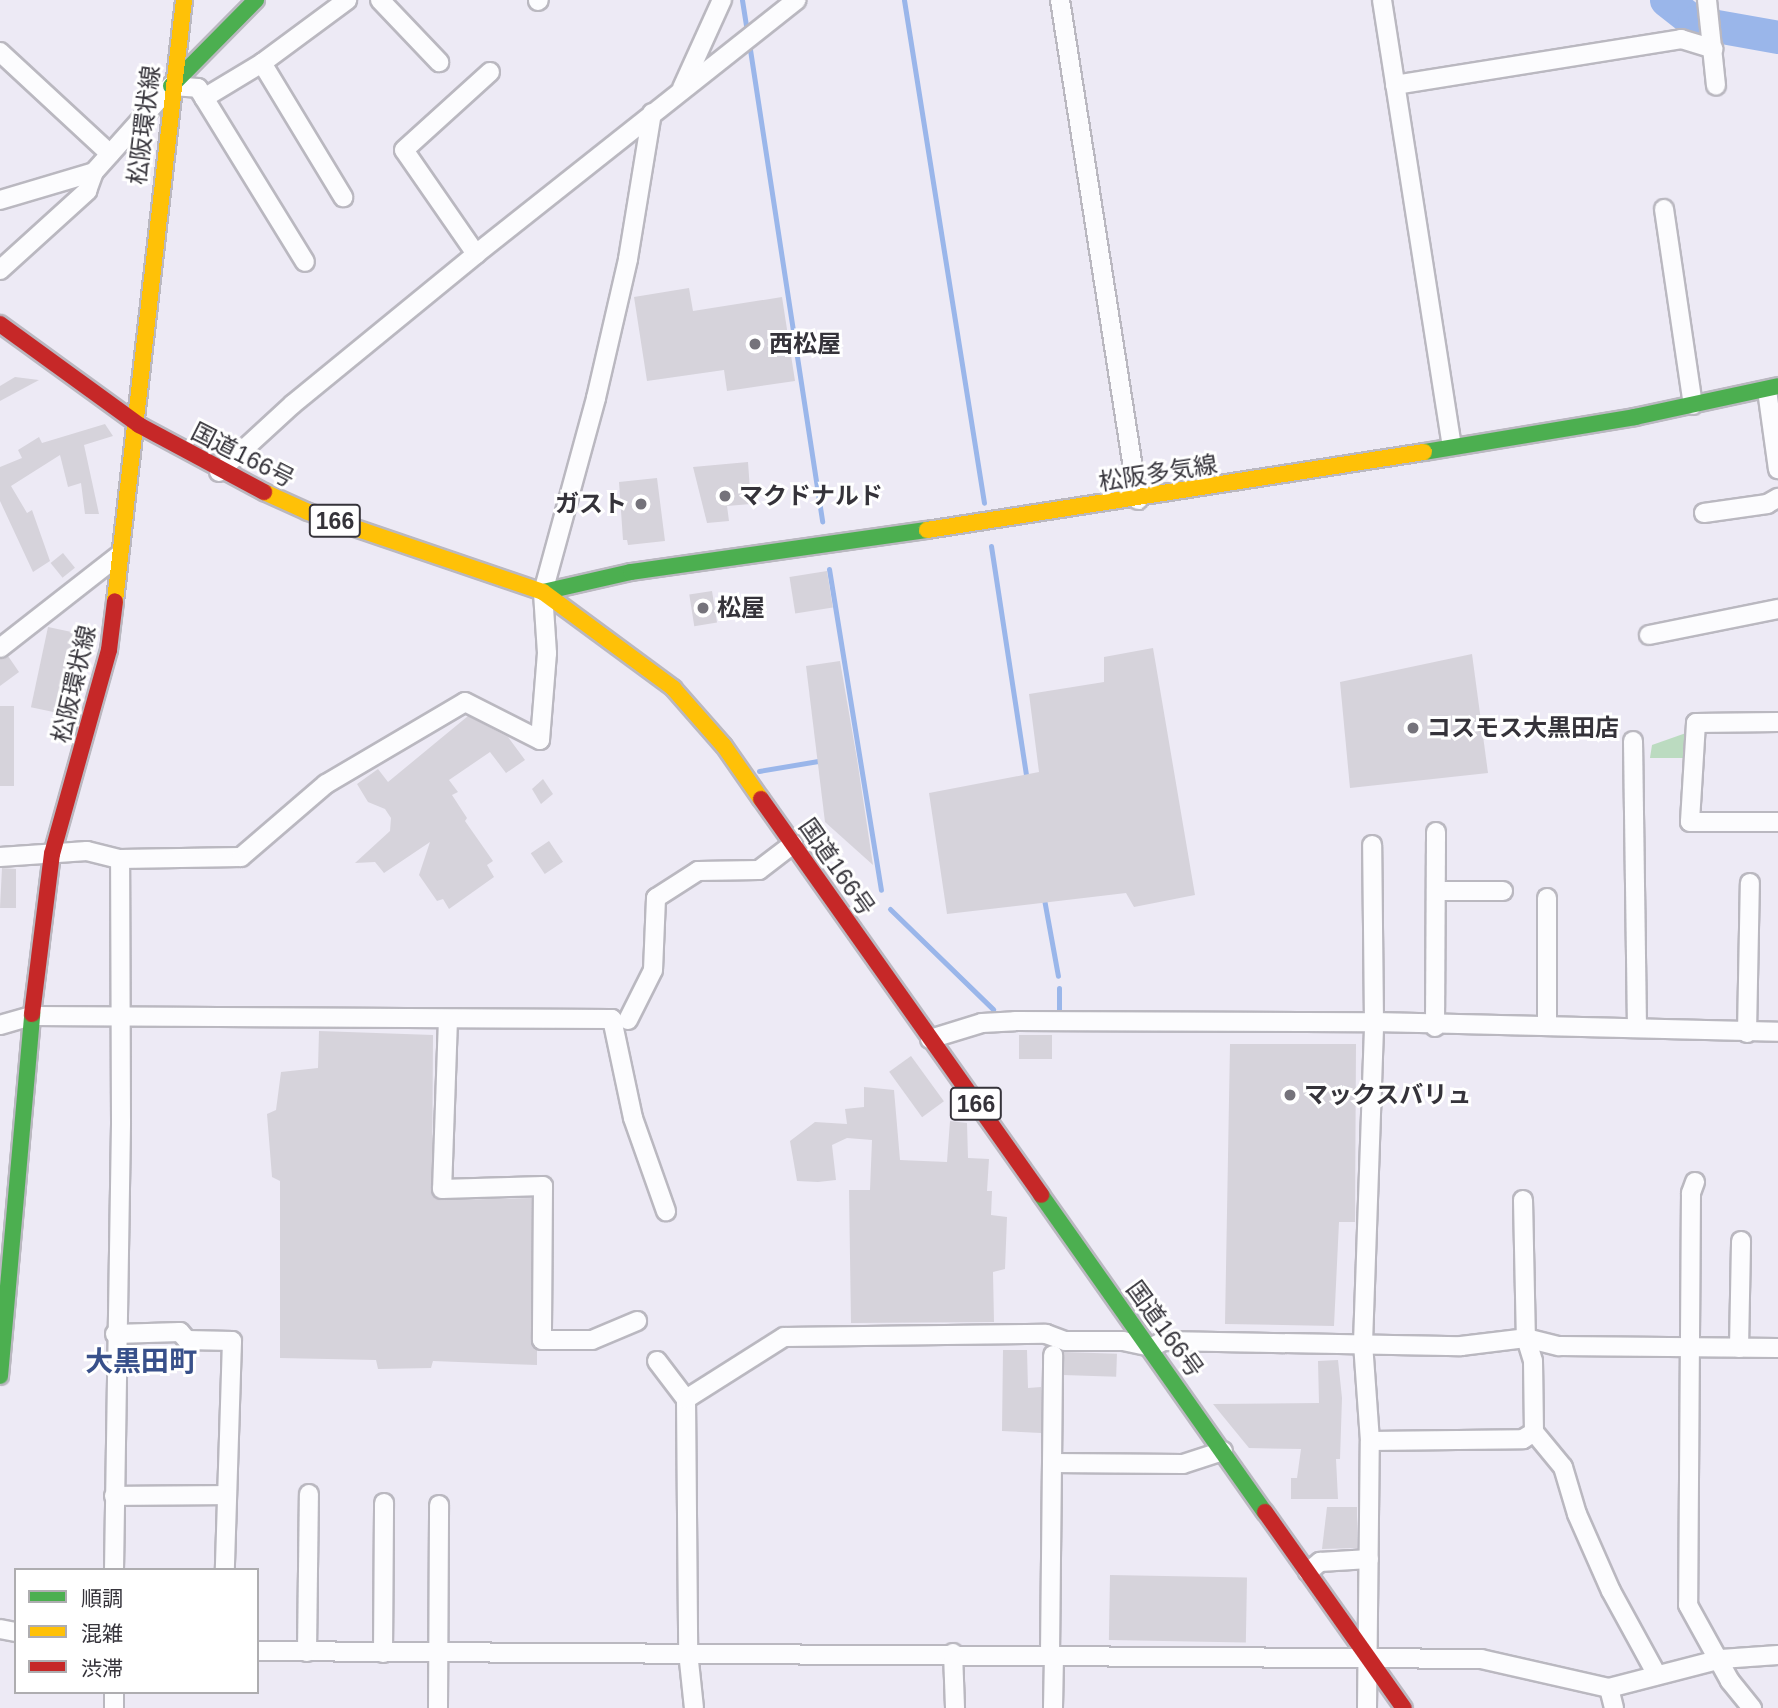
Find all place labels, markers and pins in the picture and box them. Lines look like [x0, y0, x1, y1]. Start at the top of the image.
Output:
place label: 西松屋 [769, 330, 841, 358]
marker: 西松屋 [747, 336, 763, 352]
place label: マクドナルド [739, 482, 883, 510]
marker: マクドナルド [717, 488, 733, 504]
place label: ガスト [555, 490, 627, 518]
marker: ガスト [633, 496, 649, 512]
place label: 松屋 [717, 594, 765, 622]
marker: 松屋 [695, 600, 711, 616]
place label: コスモス大黒田店 [1427, 714, 1619, 742]
marker: コスモス大黒田店 [1405, 720, 1421, 736]
place label: マックスバリュ [1304, 1081, 1472, 1109]
marker: マックスバリュ [1282, 1087, 1298, 1103]

